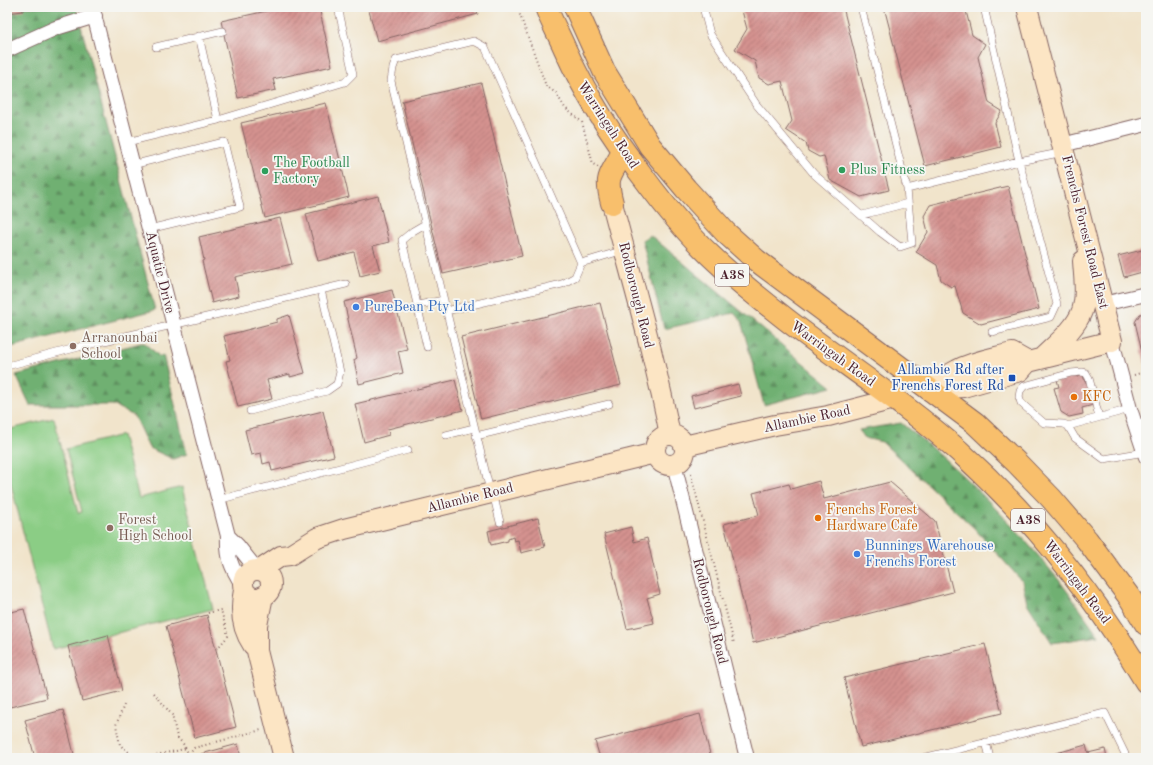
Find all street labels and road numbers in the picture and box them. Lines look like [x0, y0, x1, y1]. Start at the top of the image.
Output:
street label: Warringah Road [575, 79, 641, 171]
street label: Frenchs Forest Road East [1059, 154, 1111, 310]
street label: Aquatic Drive [143, 229, 177, 315]
street label: Rodborough Road [616, 241, 656, 349]
road number: A38 [715, 264, 749, 286]
street label: Warringah Road [788, 319, 878, 389]
street label: Allambie Road [762, 403, 852, 435]
street label: Allambie Road [425, 480, 515, 516]
road number: A38 [1011, 509, 1045, 531]
street label: Warringah Road [1041, 538, 1113, 626]
street label: Rodborough Road [690, 557, 730, 665]

